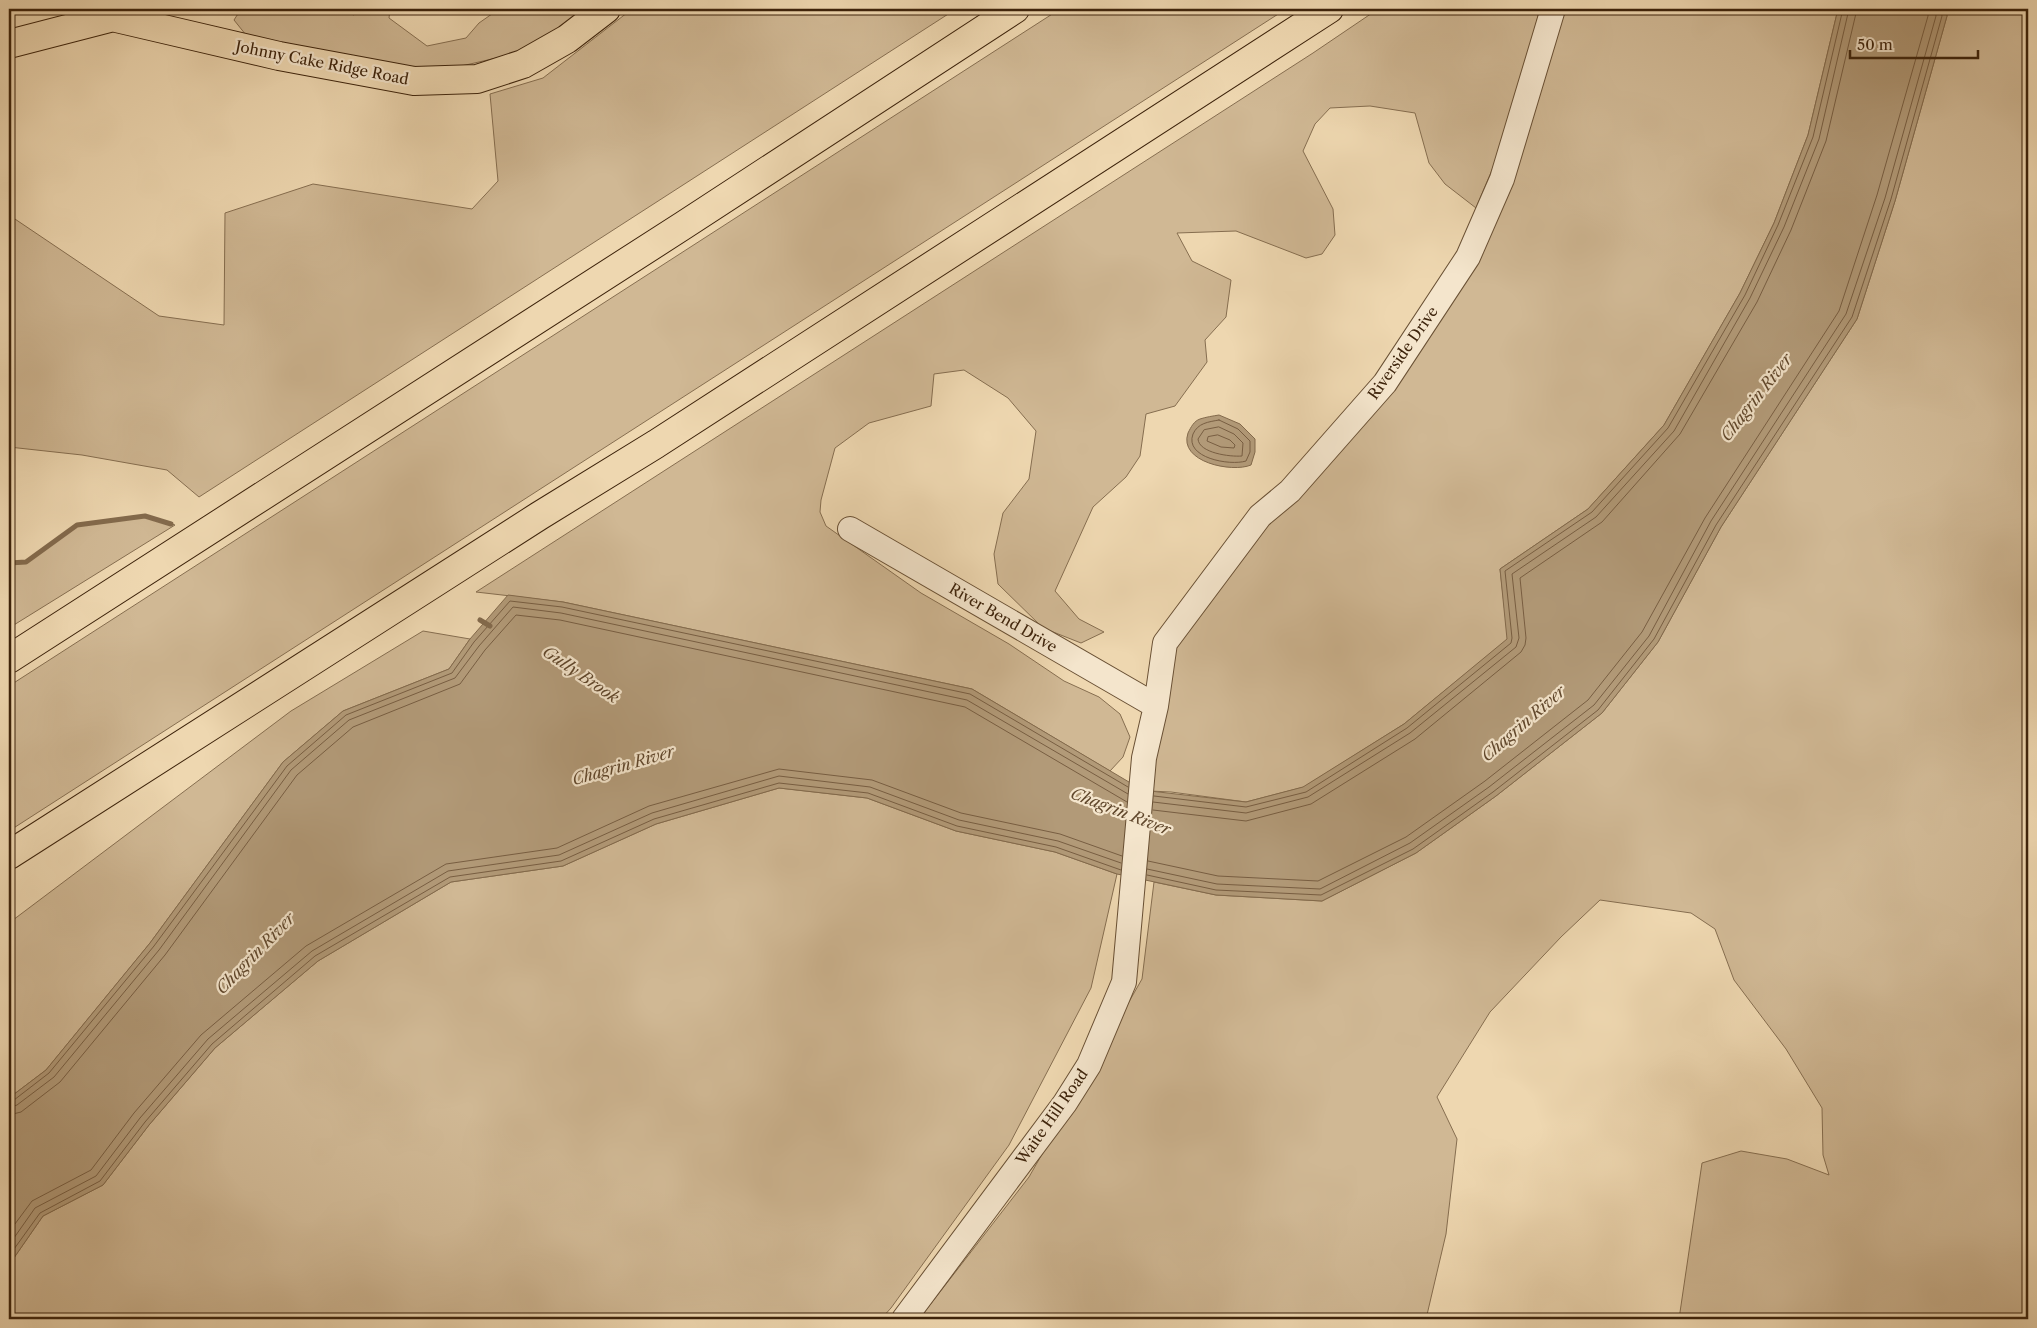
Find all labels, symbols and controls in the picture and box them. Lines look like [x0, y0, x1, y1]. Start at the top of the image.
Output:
scale bar [1850, 28, 1977, 60]
text: 50 m [1857, 35, 1893, 54]
street label: Johnny Cake Ridge Road [232, 36, 410, 89]
street label: Riverside Drive [1363, 302, 1442, 403]
water label: Chagrin River [1716, 348, 1797, 445]
street label: River Bend Drive [946, 579, 1061, 656]
water label: Gully Brook [539, 641, 624, 707]
water label: Chagrin River [1477, 680, 1571, 765]
water label: Chagrin River [570, 740, 678, 789]
water label: Chagrin River [1068, 783, 1175, 840]
water label: Chagrin River [211, 907, 300, 998]
street label: Waite Hill Road [1011, 1065, 1092, 1169]

